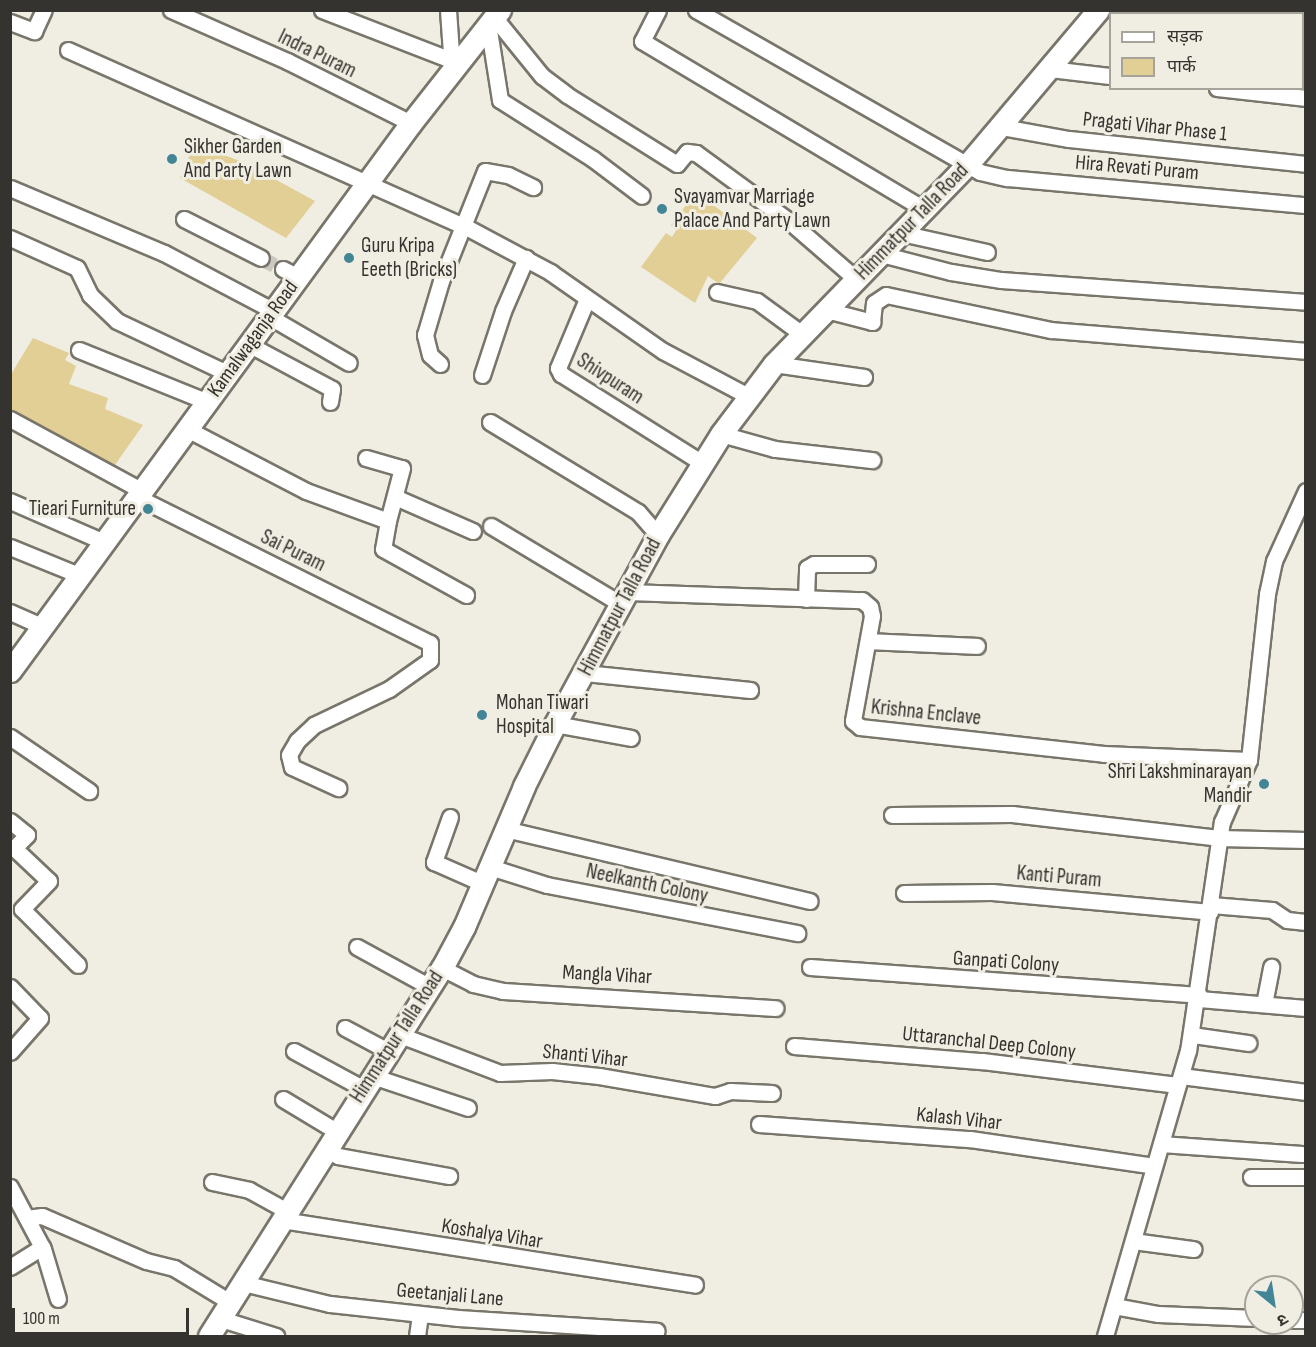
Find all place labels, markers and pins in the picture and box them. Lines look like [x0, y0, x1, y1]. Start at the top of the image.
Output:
place label: Sikher Garden And Party Lawn [184, 134, 292, 184]
marker: Sikher Garden And Party Lawn [165, 152, 179, 166]
place label: Svayamvar Marriage Palace And Party Lawn [674, 184, 831, 234]
marker: Svayamvar Marriage Palace And Party Lawn [655, 202, 669, 216]
place label: Guru Kripa Eeeth (Bricks) [361, 233, 457, 283]
marker: Guru Kripa Eeeth (Bricks) [342, 251, 356, 265]
place label: Tieari Furniture [29, 496, 136, 522]
marker: Tieari Furniture [141, 502, 155, 516]
place label: Mohan Tiwari Hospital [496, 690, 589, 740]
marker: Mohan Tiwari Hospital [473, 706, 491, 724]
place label: Shri Lakshminarayan Mandir [1108, 759, 1252, 809]
marker: Shri Lakshminarayan Mandir [1257, 777, 1271, 791]

